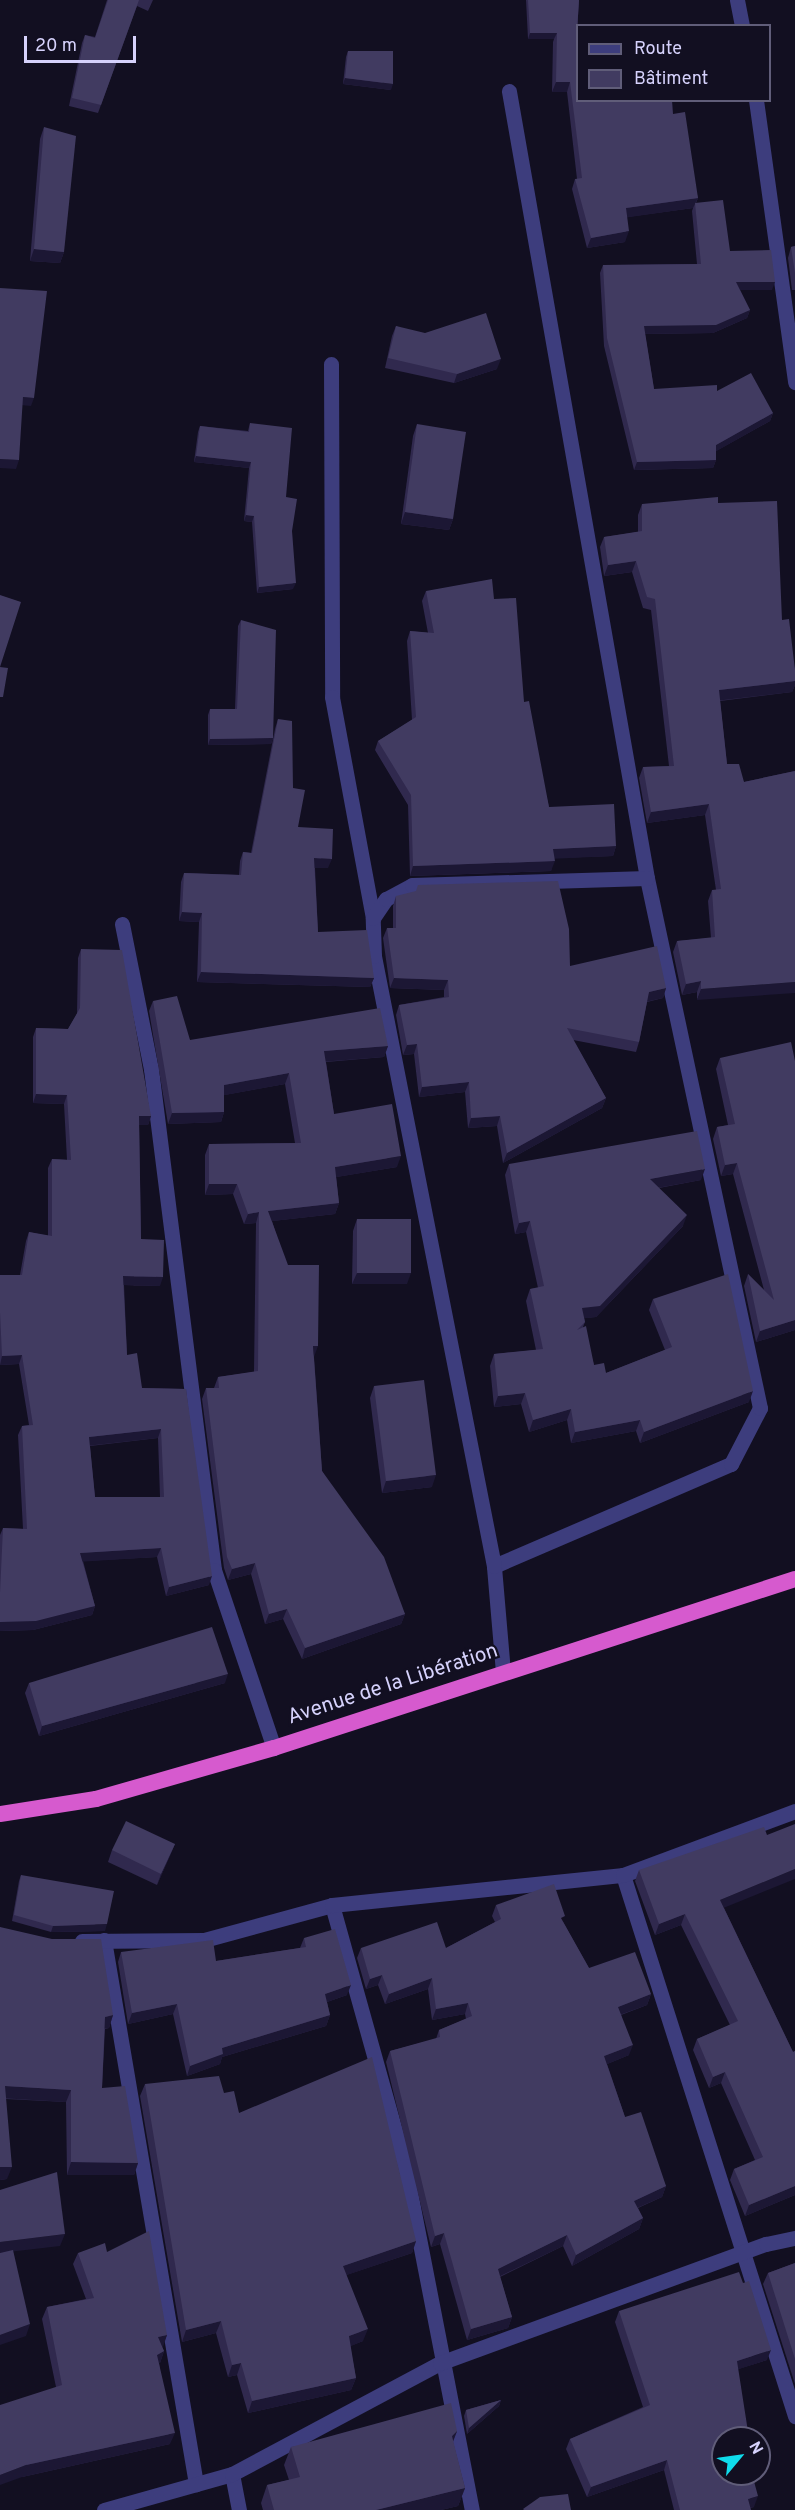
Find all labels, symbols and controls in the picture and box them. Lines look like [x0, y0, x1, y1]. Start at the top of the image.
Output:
scale bar [27, 24, 140, 62]
legend [576, 24, 771, 102]
text: 20 m [35, 35, 77, 58]
text: Route [634, 38, 682, 61]
text: Bâtiment [634, 68, 708, 91]
street label: Avenue de la Libération [285, 1639, 501, 1731]
north arrow [711, 2426, 771, 2486]
text: N [743, 2438, 767, 2458]

